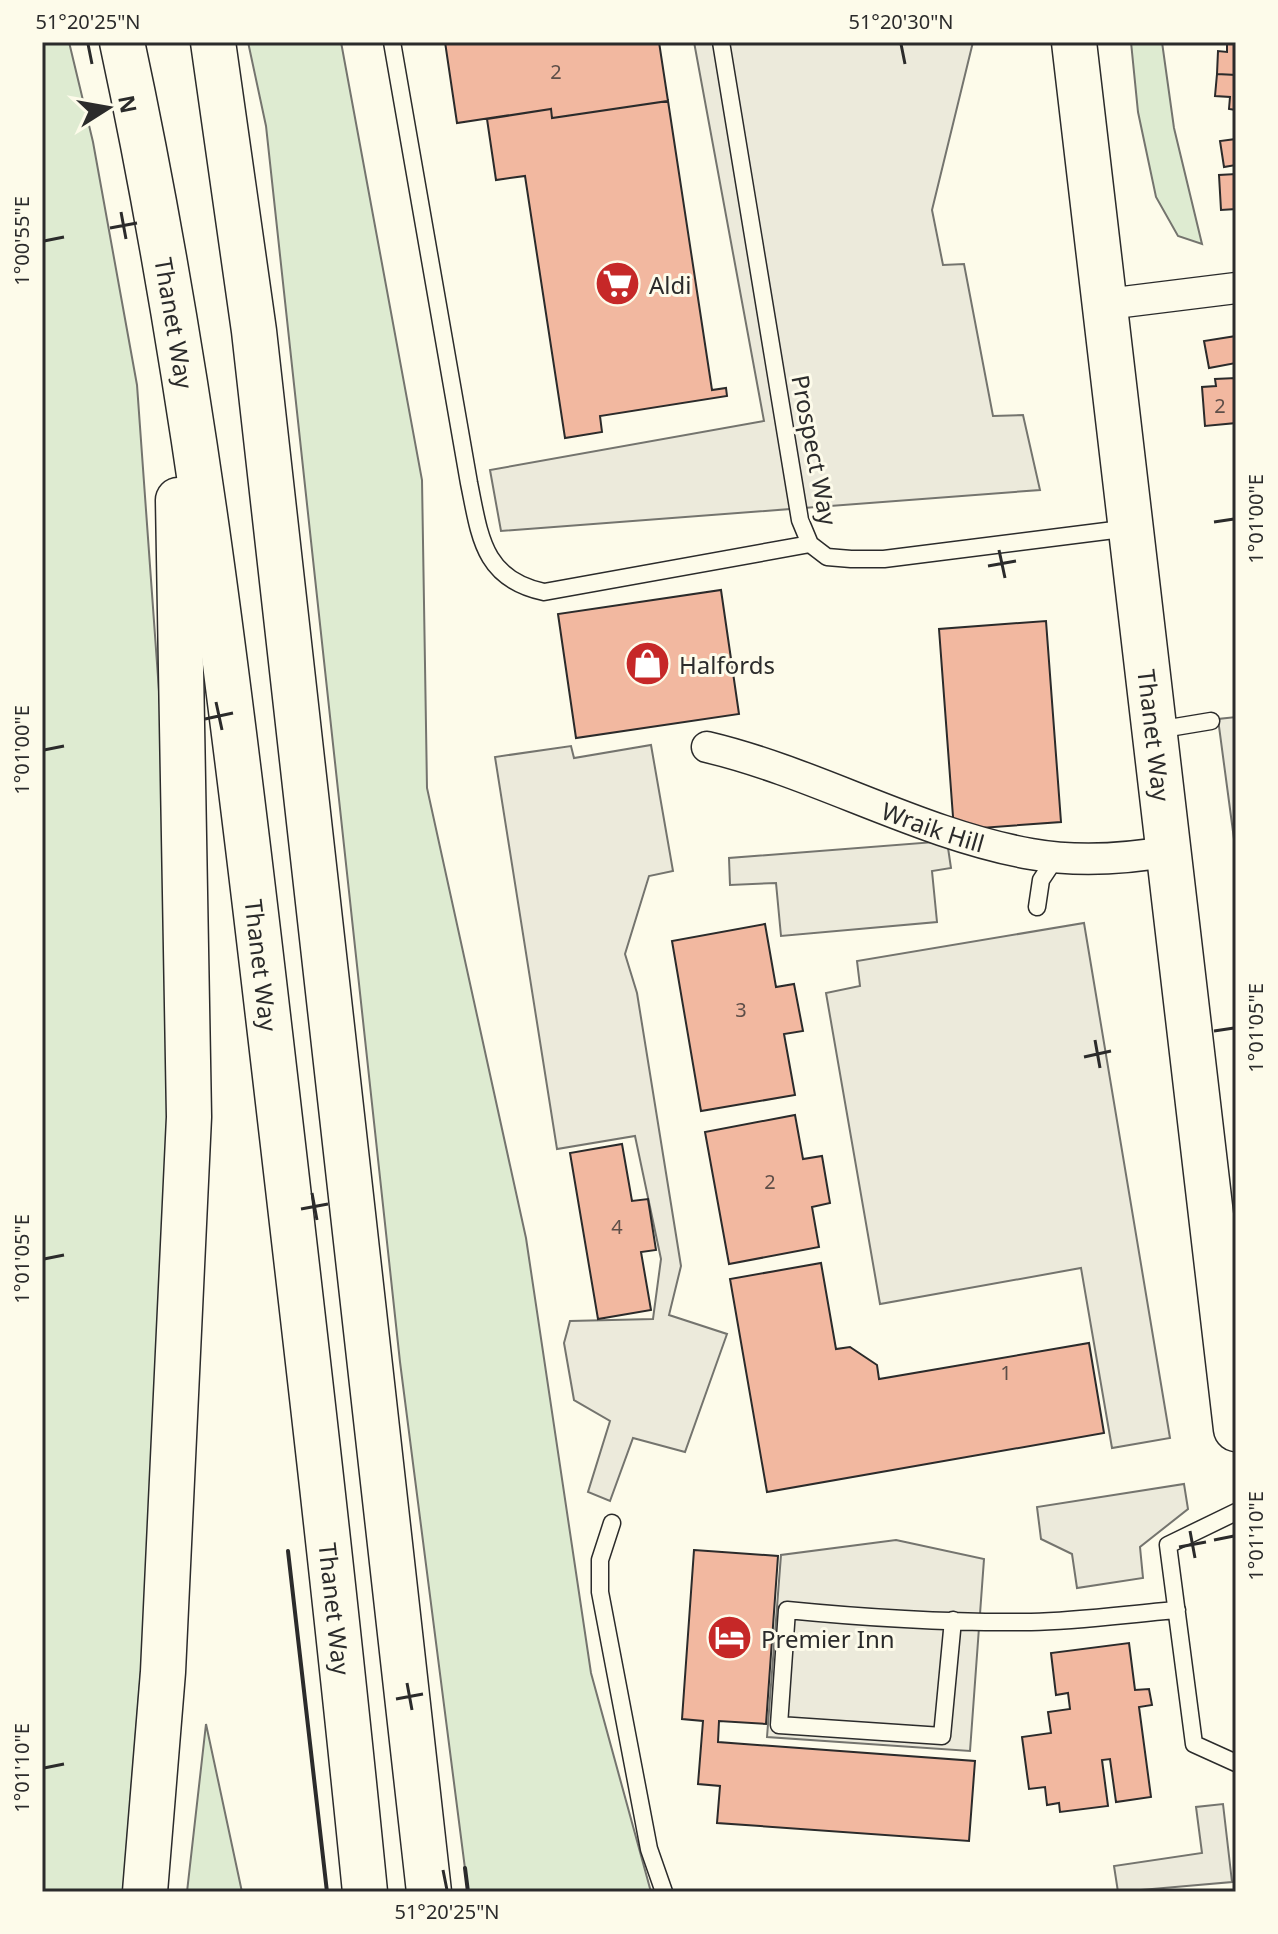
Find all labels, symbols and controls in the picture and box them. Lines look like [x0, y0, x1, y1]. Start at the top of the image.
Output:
text: 51°20'25"N [35, 8, 141, 35]
text: 51°20'30"N [848, 8, 954, 35]
house number: 2 [550, 58, 562, 85]
north arrow [68, 68, 148, 148]
text: N [112, 92, 145, 116]
text: 1°00'55"E [8, 196, 35, 286]
street label: Thanet Way [148, 255, 202, 392]
supermarket icon: Aldi [594, 260, 642, 308]
place label: Aldi [649, 268, 691, 301]
street label: Prospect Way [784, 372, 846, 529]
house number: 2 [1214, 392, 1226, 419]
text: 1°01'00"E [1242, 474, 1269, 564]
shop icon: Halfords [624, 640, 672, 688]
place label: Halfords [679, 648, 775, 681]
street label: Thanet Way [1131, 668, 1179, 804]
text: 1°01'00"E [8, 705, 35, 795]
street label: Wraik Hill [877, 793, 988, 859]
street label: Thanet Way [238, 897, 286, 1034]
text: 1°01'05"E [1242, 983, 1269, 1073]
house number: 3 [735, 996, 747, 1023]
house number: 2 [764, 1168, 776, 1195]
house number: 4 [611, 1213, 623, 1240]
text: 1°01'05"E [8, 1214, 35, 1304]
house number: 1 [1000, 1359, 1012, 1386]
text: 1°01'10"E [1242, 1491, 1269, 1581]
street label: Thanet Way [312, 1541, 359, 1677]
hotel icon: Premier Inn [706, 1614, 754, 1662]
place label: Premier Inn [761, 1622, 895, 1655]
text: 1°01'10"E [8, 1723, 35, 1813]
text: 51°20'25"N [394, 1898, 500, 1925]

